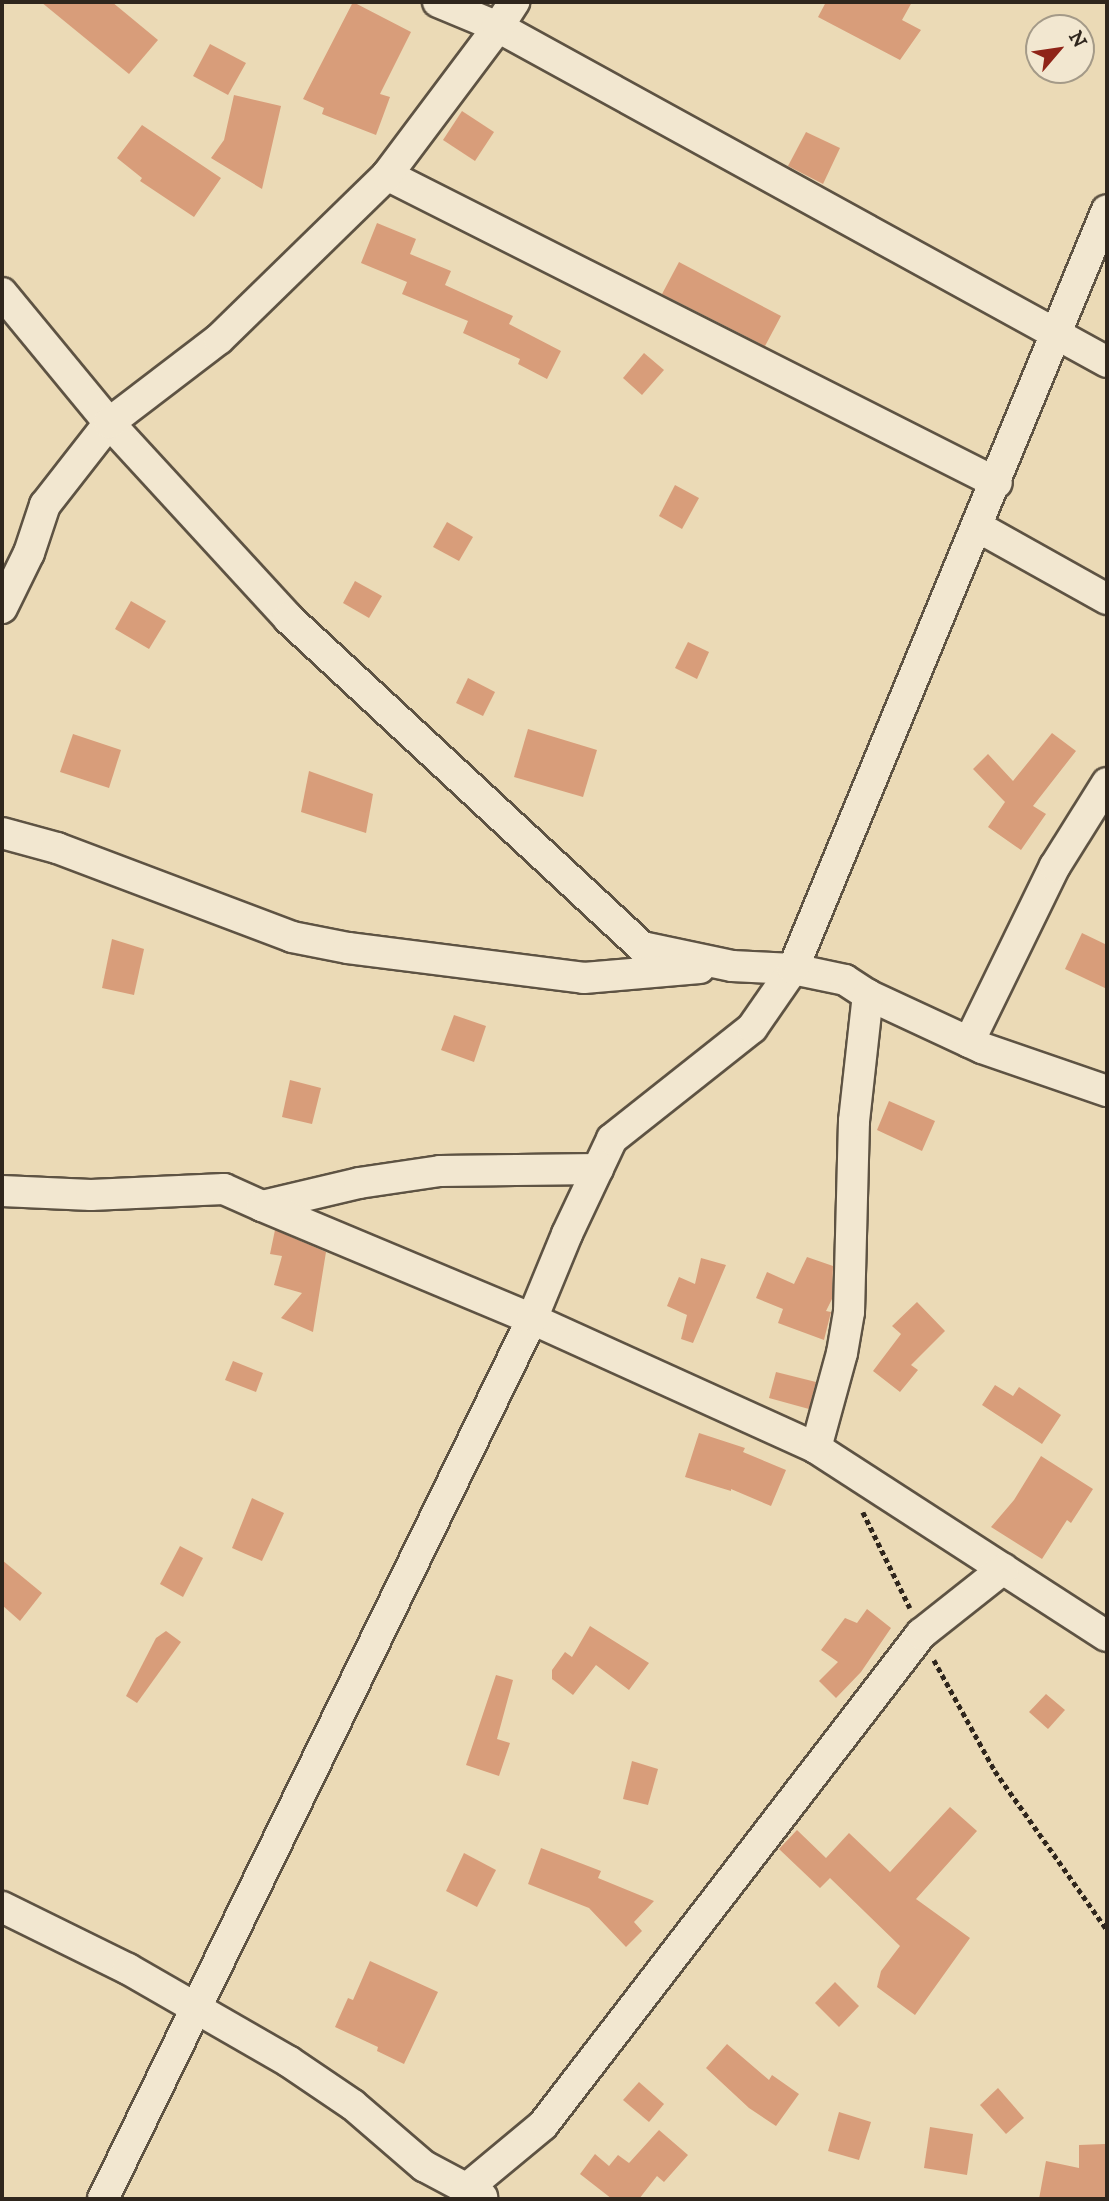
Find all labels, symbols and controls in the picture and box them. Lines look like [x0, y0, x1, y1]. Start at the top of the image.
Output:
north arrow [1025, 14, 1095, 84]
text: N [1063, 27, 1091, 52]

